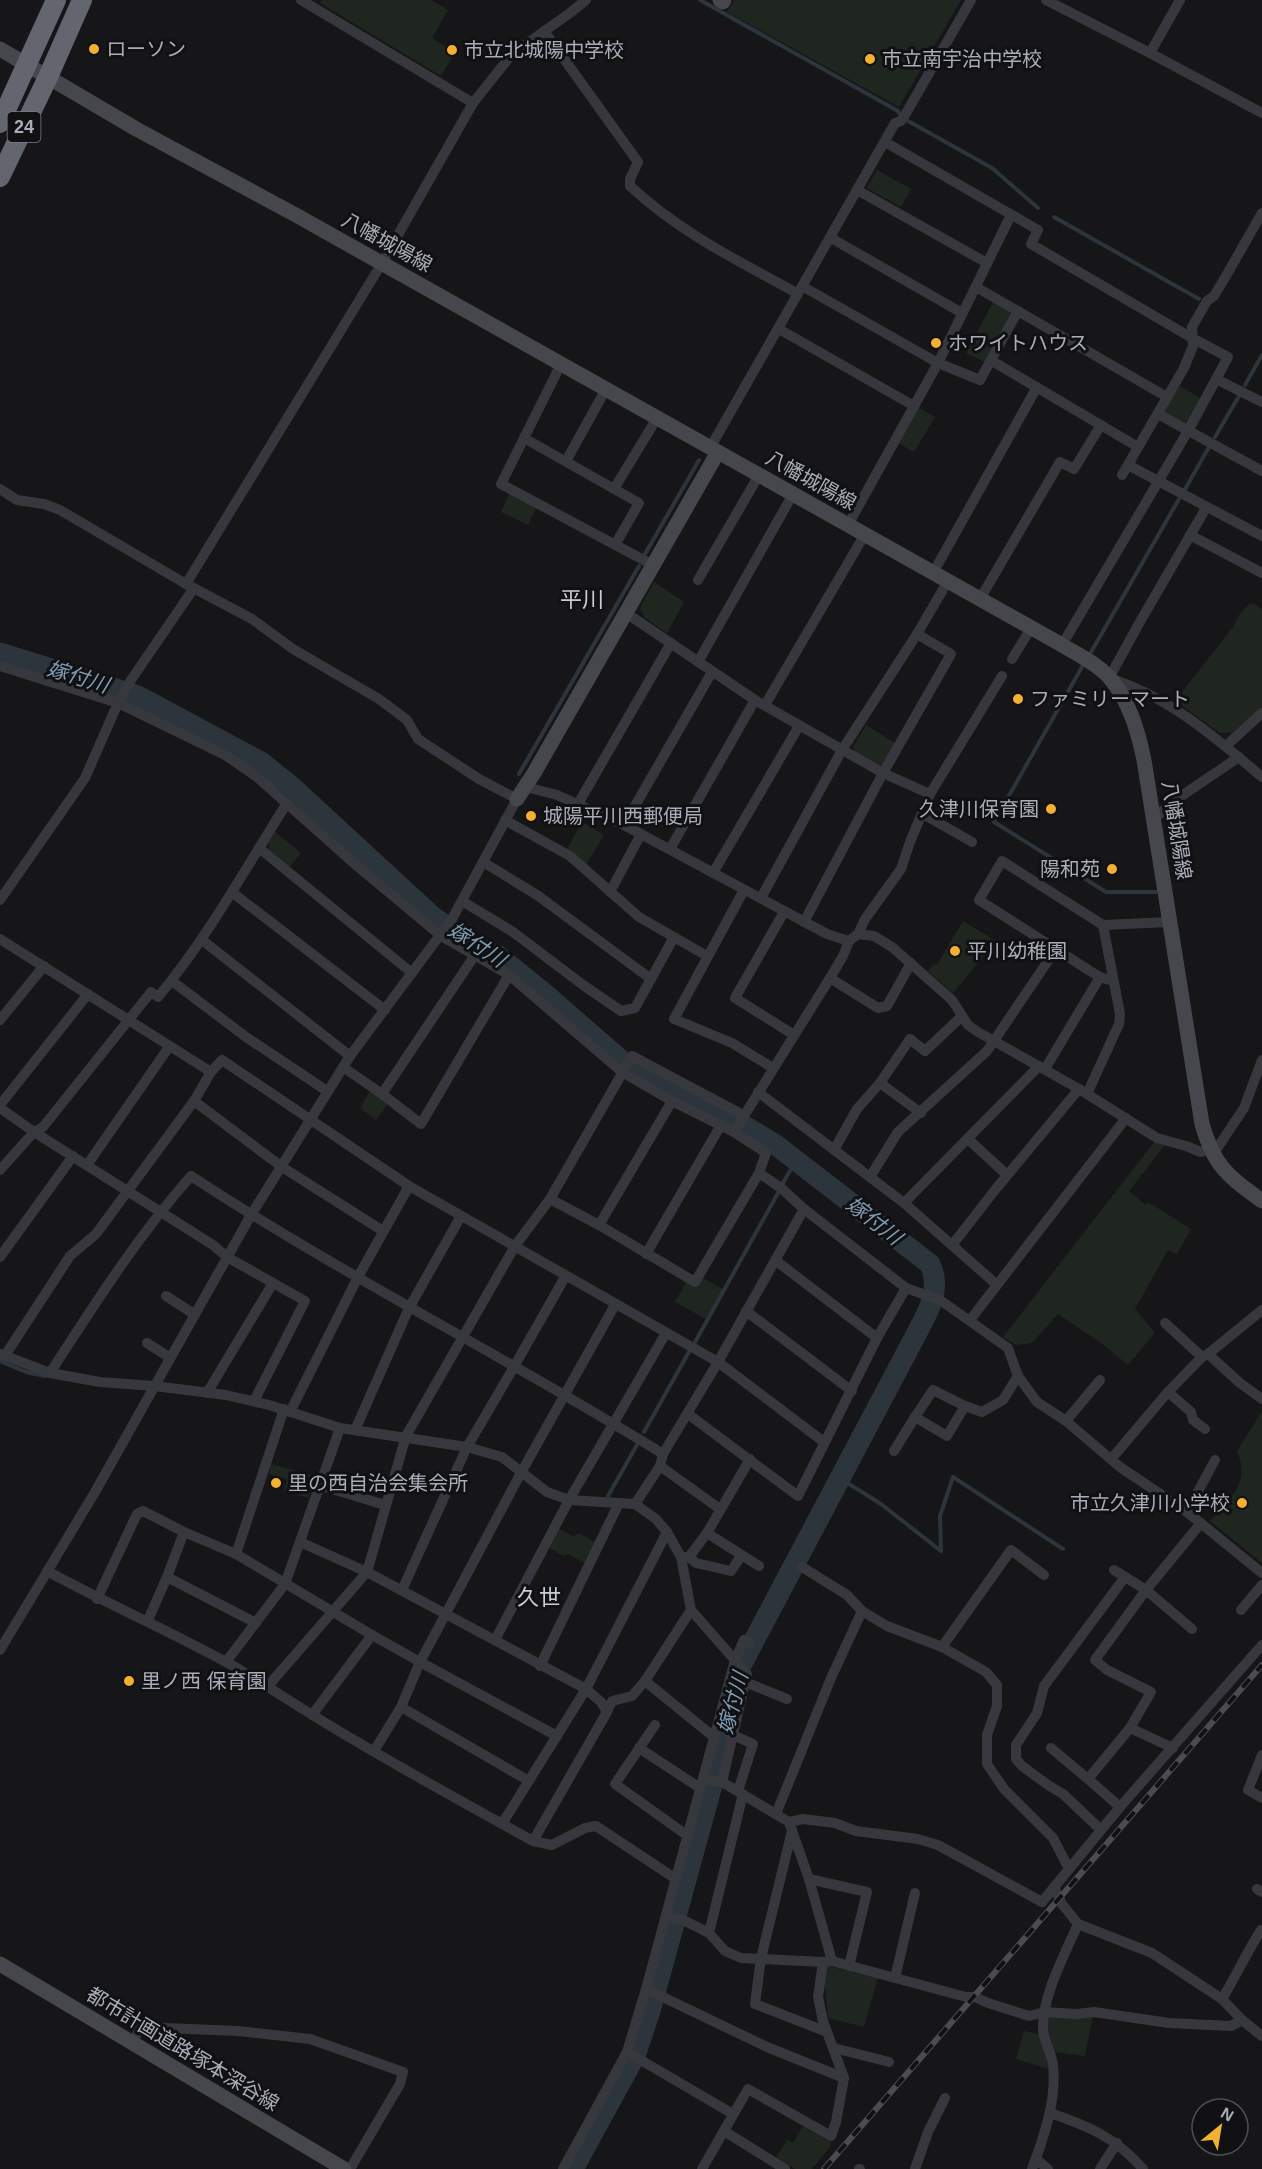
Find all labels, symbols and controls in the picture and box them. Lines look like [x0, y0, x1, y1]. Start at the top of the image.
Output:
place label: ローソン [106, 38, 186, 60]
place label: 市立北城陽中学校 [464, 39, 624, 61]
marker: ローソン [87, 42, 101, 56]
marker: 市立北城陽中学校 [445, 43, 459, 57]
place label: 市立南宇治中学校 [882, 48, 1042, 70]
marker: 市立南宇治中学校 [863, 52, 877, 66]
road number: 24 [8, 112, 40, 142]
street label: 八幡城陽線 [338, 208, 436, 276]
place label: ホワイトハウス [948, 332, 1088, 354]
marker: ホワイトハウス [929, 336, 943, 350]
street label: 八幡城陽線 [762, 446, 860, 514]
district label: 平川 [560, 587, 604, 612]
water label: 嫁付川 [45, 656, 114, 697]
place label: ファミリーマート [1030, 688, 1190, 710]
marker: ファミリーマート [1011, 692, 1025, 706]
street label: 八幡城陽線 [1158, 779, 1196, 881]
place label: 久津川保育園 [919, 798, 1039, 820]
marker: 久津川保育園 [1044, 802, 1058, 816]
place label: 城陽平川西郵便局 [543, 805, 703, 827]
marker: 城陽平川西郵便局 [524, 809, 538, 823]
place label: 陽和苑 [1040, 858, 1100, 880]
marker: 陽和苑 [1105, 862, 1119, 876]
water label: 嫁付川 [445, 918, 512, 972]
place label: 平川幼稚園 [967, 940, 1067, 962]
marker: 平川幼稚園 [948, 944, 962, 958]
water label: 嫁付川 [842, 1192, 908, 1250]
place label: 里の西自治会集会所 [288, 1472, 468, 1494]
marker: 里の西自治会集会所 [269, 1476, 283, 1490]
place label: 市立久津川小学校 [1070, 1492, 1230, 1514]
marker: 市立久津川小学校 [1235, 1496, 1249, 1510]
district label: 久世 [517, 1585, 561, 1610]
water label: 嫁付川 [713, 1668, 752, 1736]
place label: 里ノ西 保育園 [141, 1670, 267, 1692]
marker: 里ノ西 保育園 [122, 1674, 136, 1688]
street label: 都市計画道路塚本深谷線 [83, 1983, 283, 2115]
north arrow [1190, 2097, 1250, 2157]
text: N [1218, 2104, 1237, 2125]

